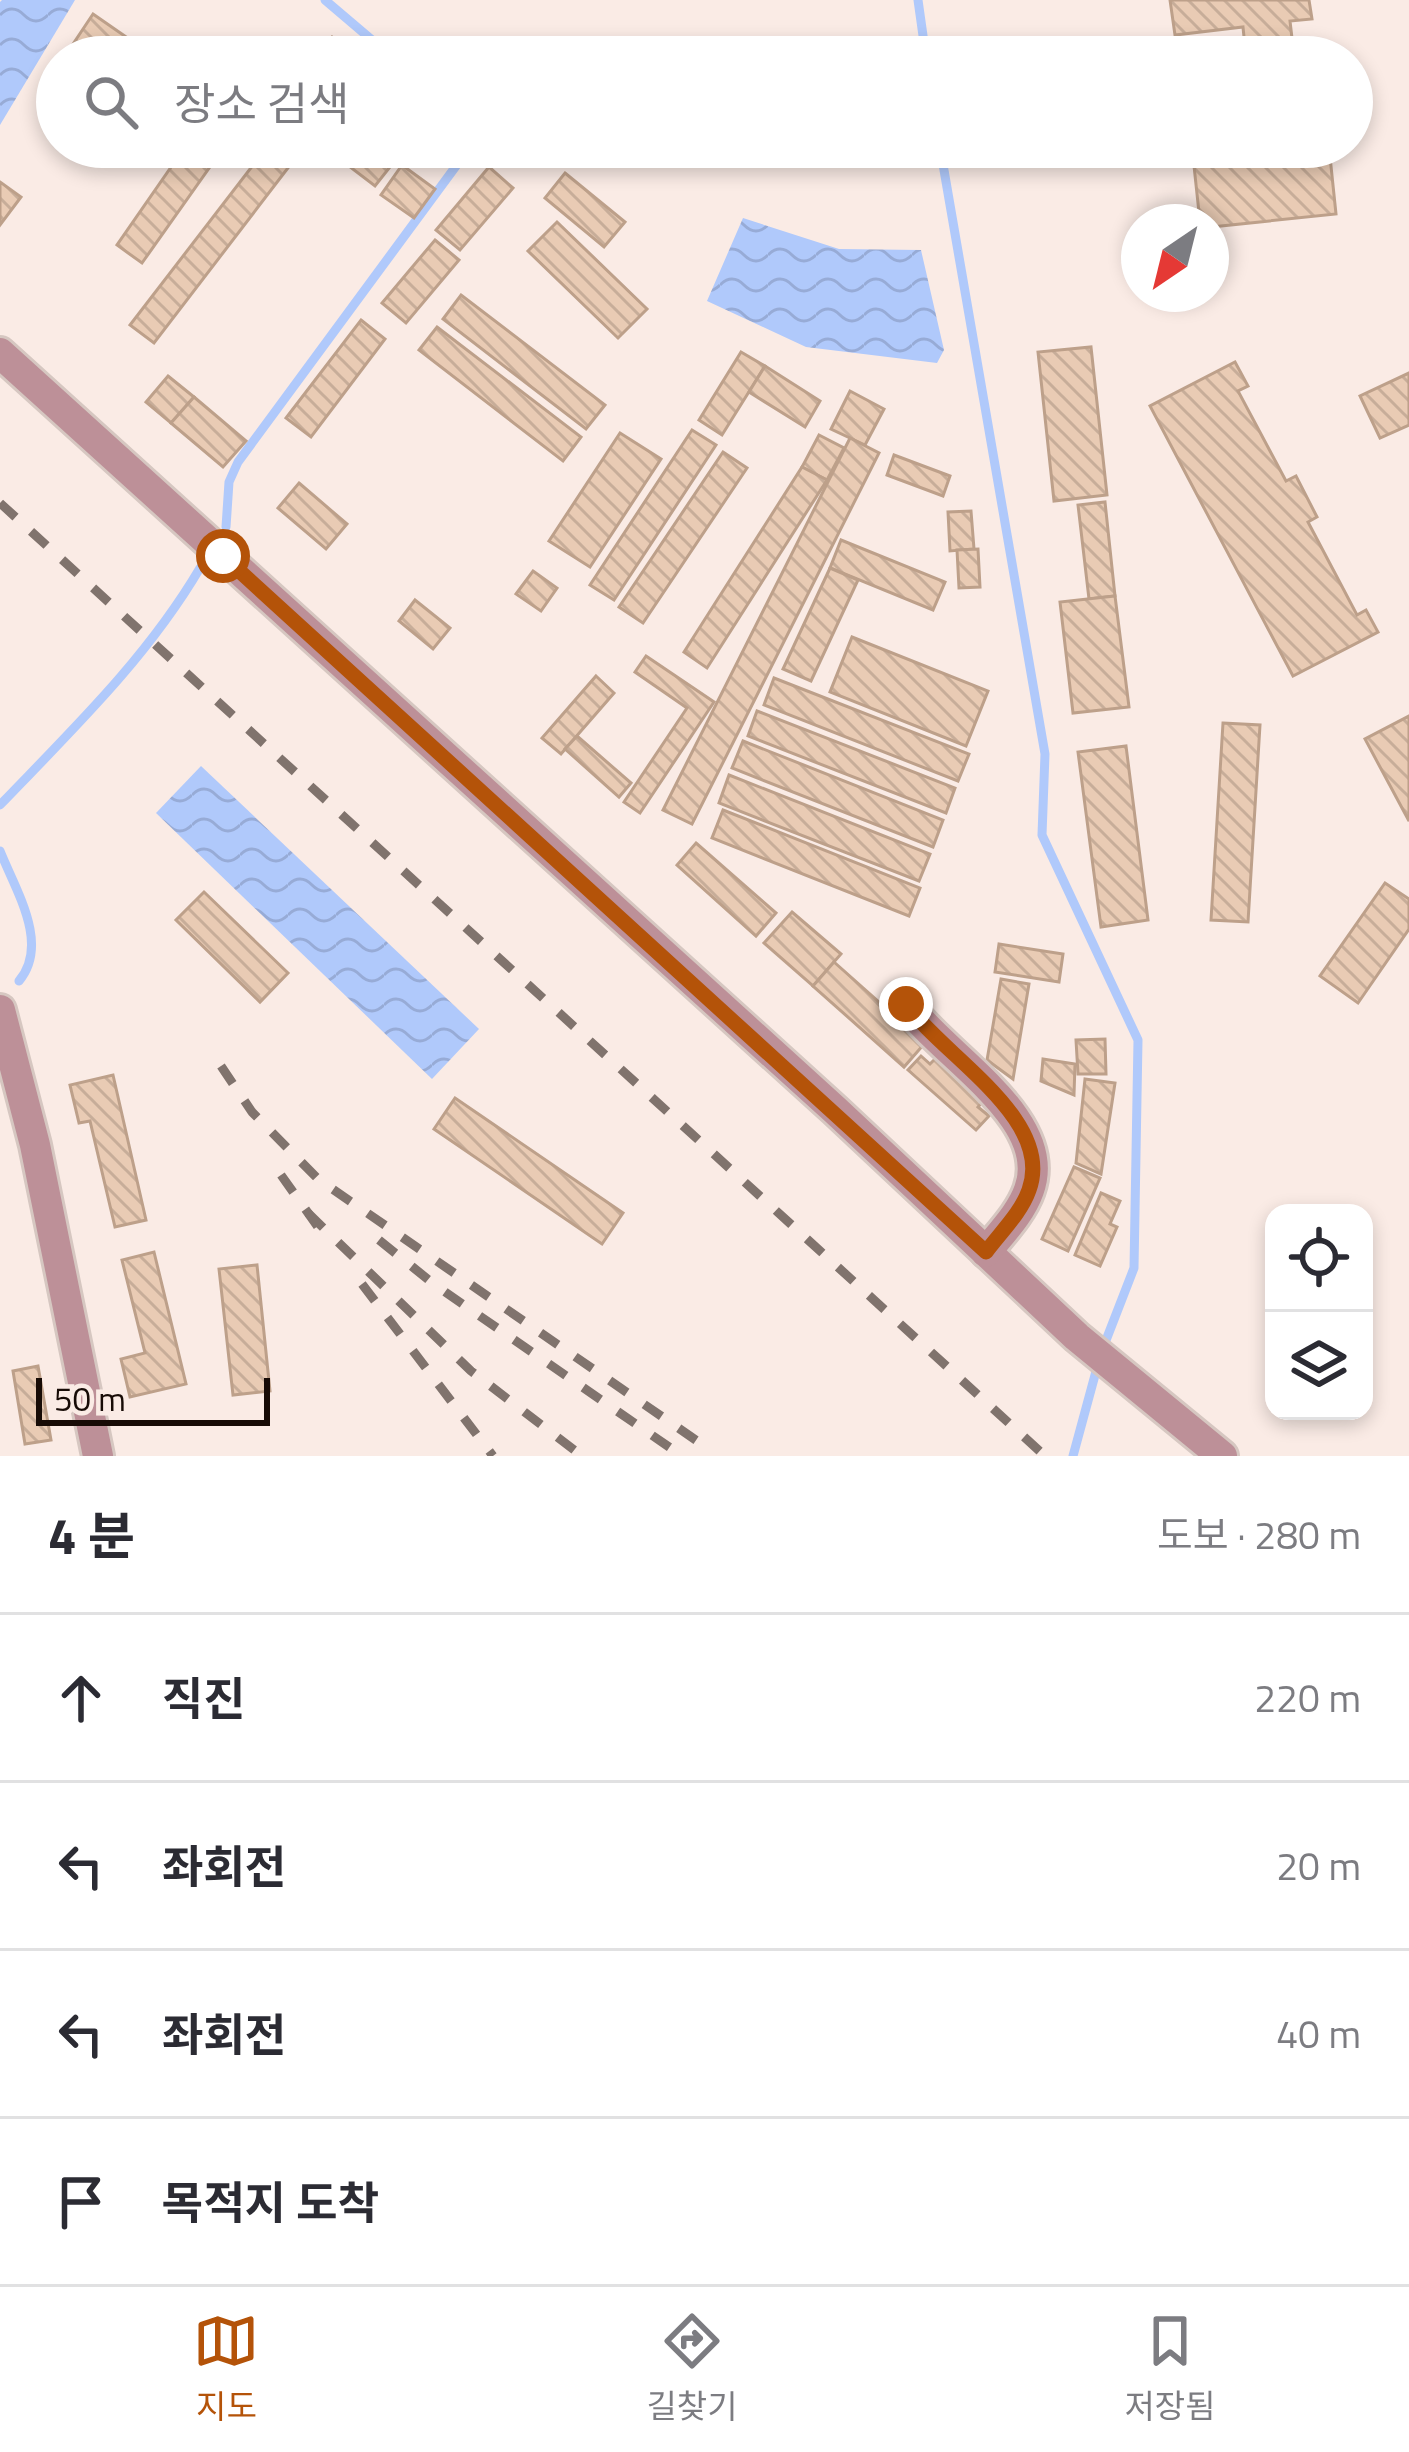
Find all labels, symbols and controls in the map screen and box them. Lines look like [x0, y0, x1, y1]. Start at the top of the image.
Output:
search box [36, 36, 1373, 168]
icon: search [78, 69, 144, 135]
text: 장소 검색 [174, 69, 350, 137]
north arrow [1121, 204, 1229, 312]
route start [196, 529, 250, 583]
route end [879, 977, 933, 1031]
map controls [1265, 1204, 1373, 1420]
button: locate [1265, 1204, 1373, 1312]
button: layers [1265, 1312, 1373, 1420]
scale bar [36, 1372, 270, 1425]
text: 50 m [54, 1374, 126, 1424]
text: 4 분 [48, 1496, 135, 1574]
text: 도보 · 280 m [1157, 1505, 1361, 1564]
text: 직진 [162, 1664, 245, 1732]
icon: ahead [48, 1665, 114, 1731]
text: 220 m [1254, 1668, 1361, 1727]
text: 좌회전 [162, 1832, 286, 1900]
icon: left [48, 1833, 114, 1899]
text: 20 m [1276, 1836, 1361, 1895]
text: 좌회전 [162, 2000, 286, 2068]
icon: left [48, 2001, 114, 2067]
text: 40 m [1276, 2004, 1361, 2063]
text: 목적지 도착 [162, 2168, 379, 2236]
icon: arrive [48, 2169, 114, 2235]
tab: 지도 [193, 2308, 259, 2431]
tab: 길찾기 [646, 2308, 738, 2431]
tab: 저장됨 [1124, 2308, 1216, 2431]

